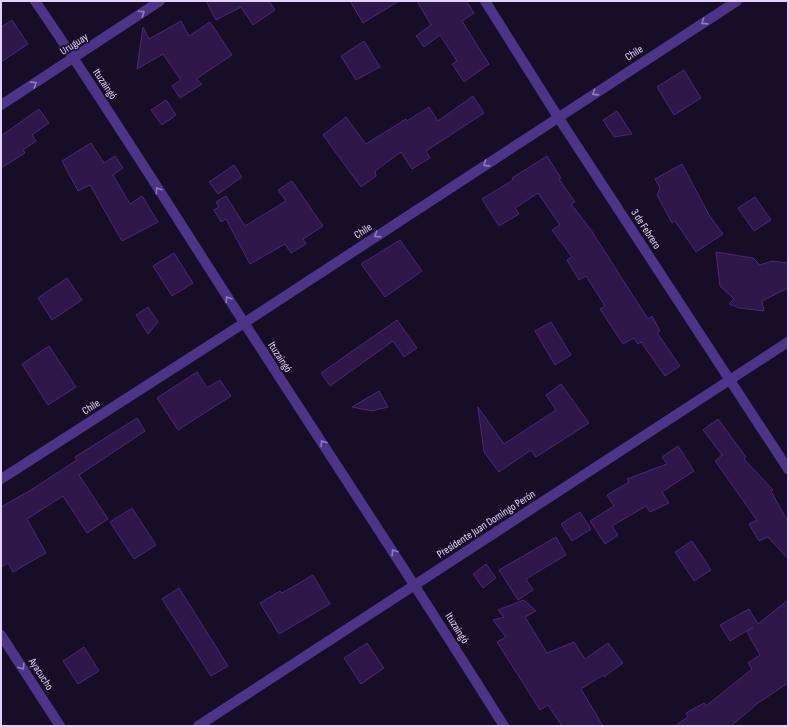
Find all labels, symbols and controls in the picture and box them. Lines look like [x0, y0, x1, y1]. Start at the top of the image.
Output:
one-way arrow [138, 11, 145, 18]
one-way arrow [701, 17, 708, 25]
street label: Uruguay [58, 30, 91, 58]
street label: Chile [623, 42, 645, 64]
street label: Ituzaingó [90, 66, 120, 102]
one-way arrow [30, 81, 37, 89]
one-way arrow [592, 88, 599, 96]
one-way arrow [483, 159, 490, 167]
one-way arrow [155, 187, 163, 194]
street label: 3 de Febrero [628, 207, 664, 252]
street label: Chile [352, 220, 374, 242]
one-way arrow [375, 231, 382, 238]
one-way arrow [226, 296, 233, 303]
street label: Ituzaingó [265, 339, 295, 375]
street label: Chile [80, 396, 102, 418]
one-way arrow [320, 440, 327, 447]
street label: Presidente Juan Domingo Perón [434, 487, 538, 561]
one-way arrow [391, 549, 399, 556]
street label: Ituzaingó [442, 610, 472, 646]
street label: Ayacucho [25, 655, 56, 693]
one-way arrow [17, 663, 24, 670]

